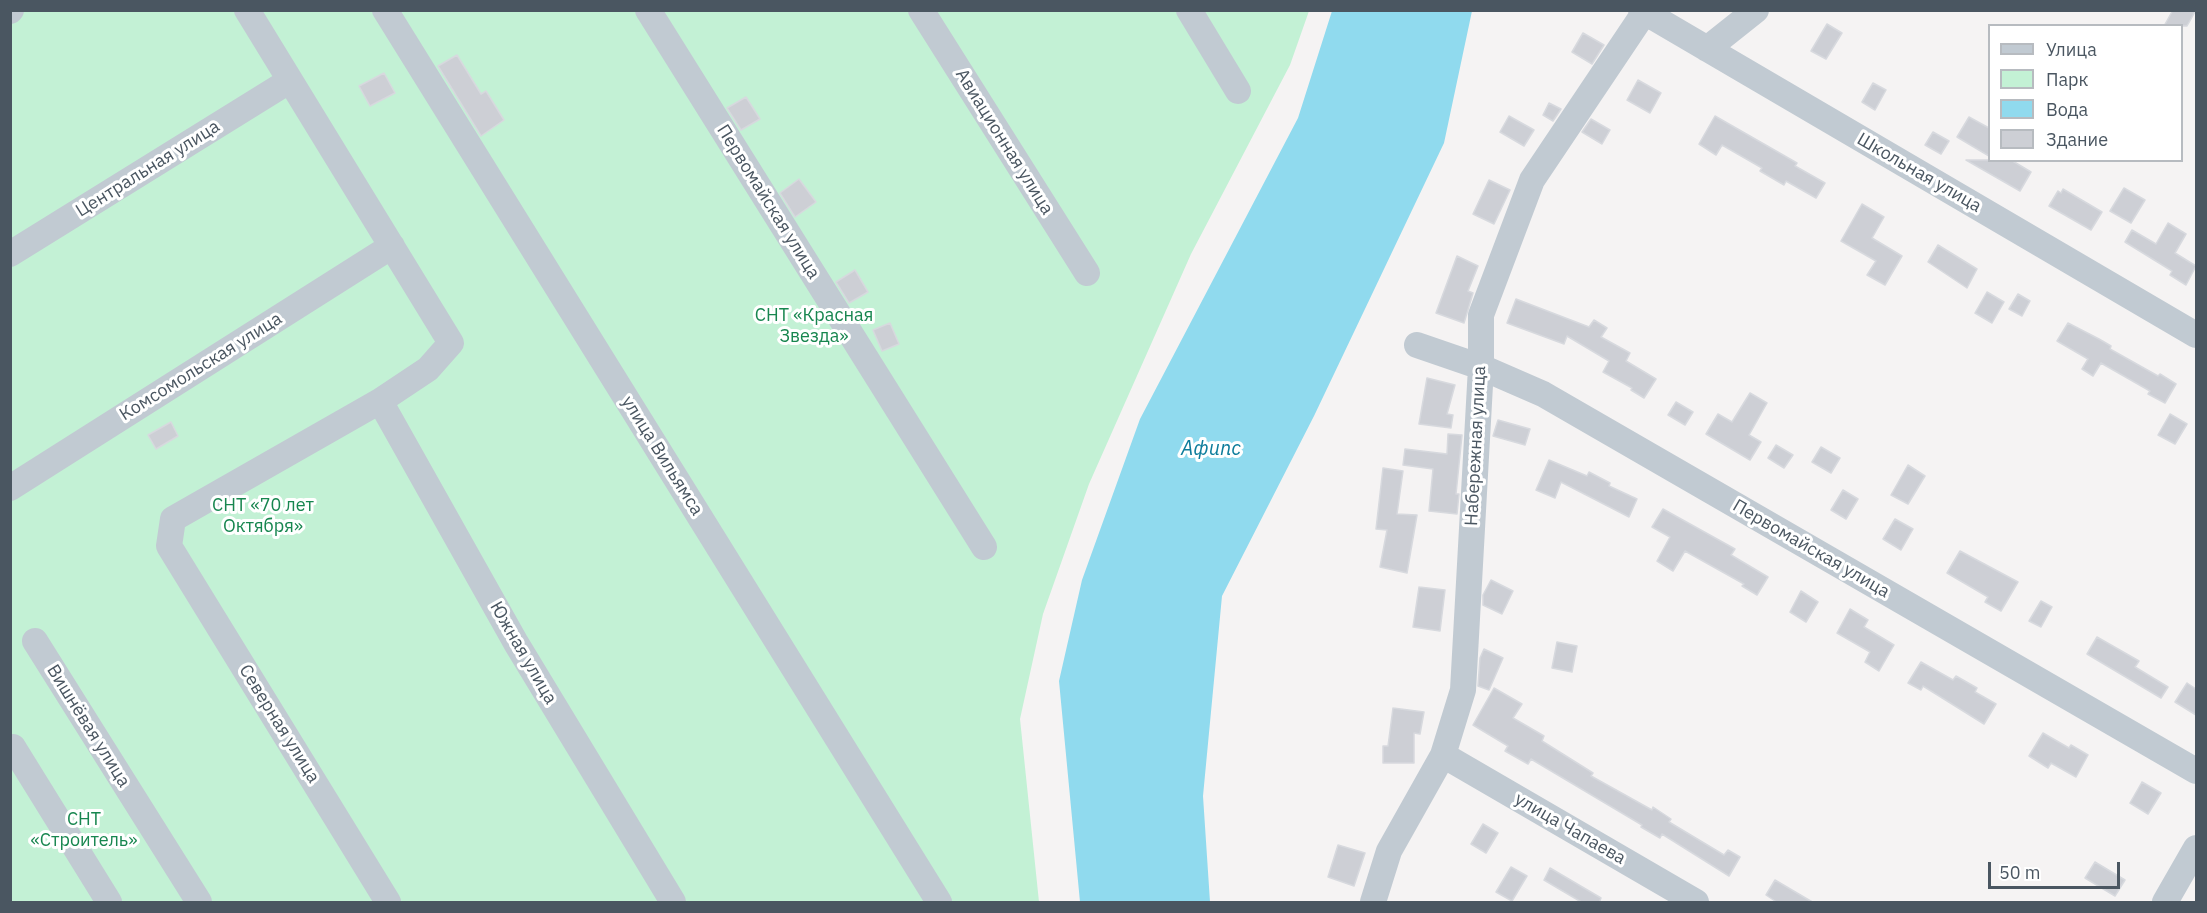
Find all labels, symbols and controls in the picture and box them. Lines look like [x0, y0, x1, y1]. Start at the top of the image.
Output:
legend [1988, 24, 2183, 162]
text: Улица [2046, 38, 2097, 61]
street label: Авиационная улица [950, 65, 1058, 219]
text: Парк [2046, 68, 2088, 91]
text: Вода [2046, 98, 2088, 121]
street label: Центральная улица [72, 116, 224, 222]
street label: Первомайская улица [712, 121, 824, 283]
text: Здание [2046, 128, 2108, 151]
street label: Школьная улица [1853, 129, 1985, 217]
park label: СНТ «Красная Звезда» [755, 305, 873, 348]
street label: Комсомольская улица [116, 308, 286, 426]
street label: Набережная улица [1461, 365, 1491, 527]
street label: улица Вильямса [617, 392, 707, 520]
water label: Афипс [1181, 437, 1241, 461]
park label: СНТ «70 лет Октября» [212, 495, 314, 538]
street label: Первомайская улица [1729, 495, 1893, 603]
street label: Южная улица [485, 598, 561, 708]
street label: Вишнёвая улица [42, 661, 134, 791]
street label: Северная улица [234, 661, 324, 787]
street label: улица Чапаева [1511, 788, 1629, 870]
park label: СНТ «Строитель» [31, 809, 137, 852]
scale bar [1991, 850, 2123, 888]
text: 50 m [1999, 861, 2041, 884]

